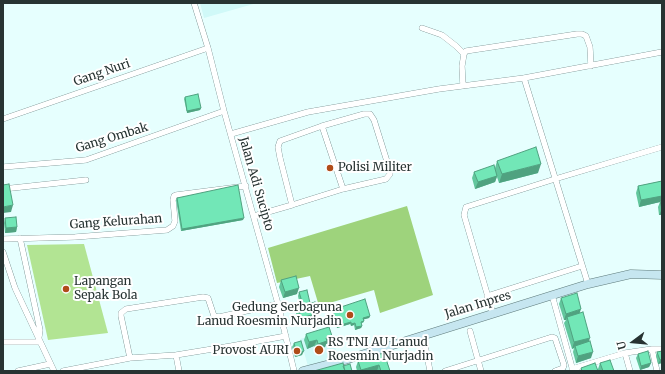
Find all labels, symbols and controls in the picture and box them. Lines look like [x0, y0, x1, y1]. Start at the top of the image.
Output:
street label: Gang Nuri [72, 57, 132, 89]
street label: Gang Ombak [74, 120, 150, 156]
street label: Jalan Adi Sucipto [236, 135, 276, 233]
place label: Polisi Militer [338, 161, 412, 175]
marker: Polisi Militer [325, 163, 335, 173]
street label: Gang Kelurahan [69, 212, 163, 232]
place label: Lapangan Sepak Bola [74, 275, 137, 303]
marker: Lapangan Sepak Bola [61, 284, 71, 294]
street label: Jalan Inpres [443, 288, 513, 322]
place label: Gedung Serbaguna Lanud Roesmin Nurjadin [197, 301, 342, 329]
marker: Gedung Serbaguna Lanud Roesmin Nurjadin [345, 310, 355, 320]
north arrow [613, 322, 653, 362]
place label: RS TNI AU Lanud Roesmin Nurjadin [328, 336, 433, 364]
text: U [614, 339, 629, 351]
place label: Provost AURI [213, 344, 289, 358]
marker: RS TNI AU Lanud Roesmin Nurjadin [313, 344, 325, 356]
marker: Provost AURI [292, 346, 302, 356]

